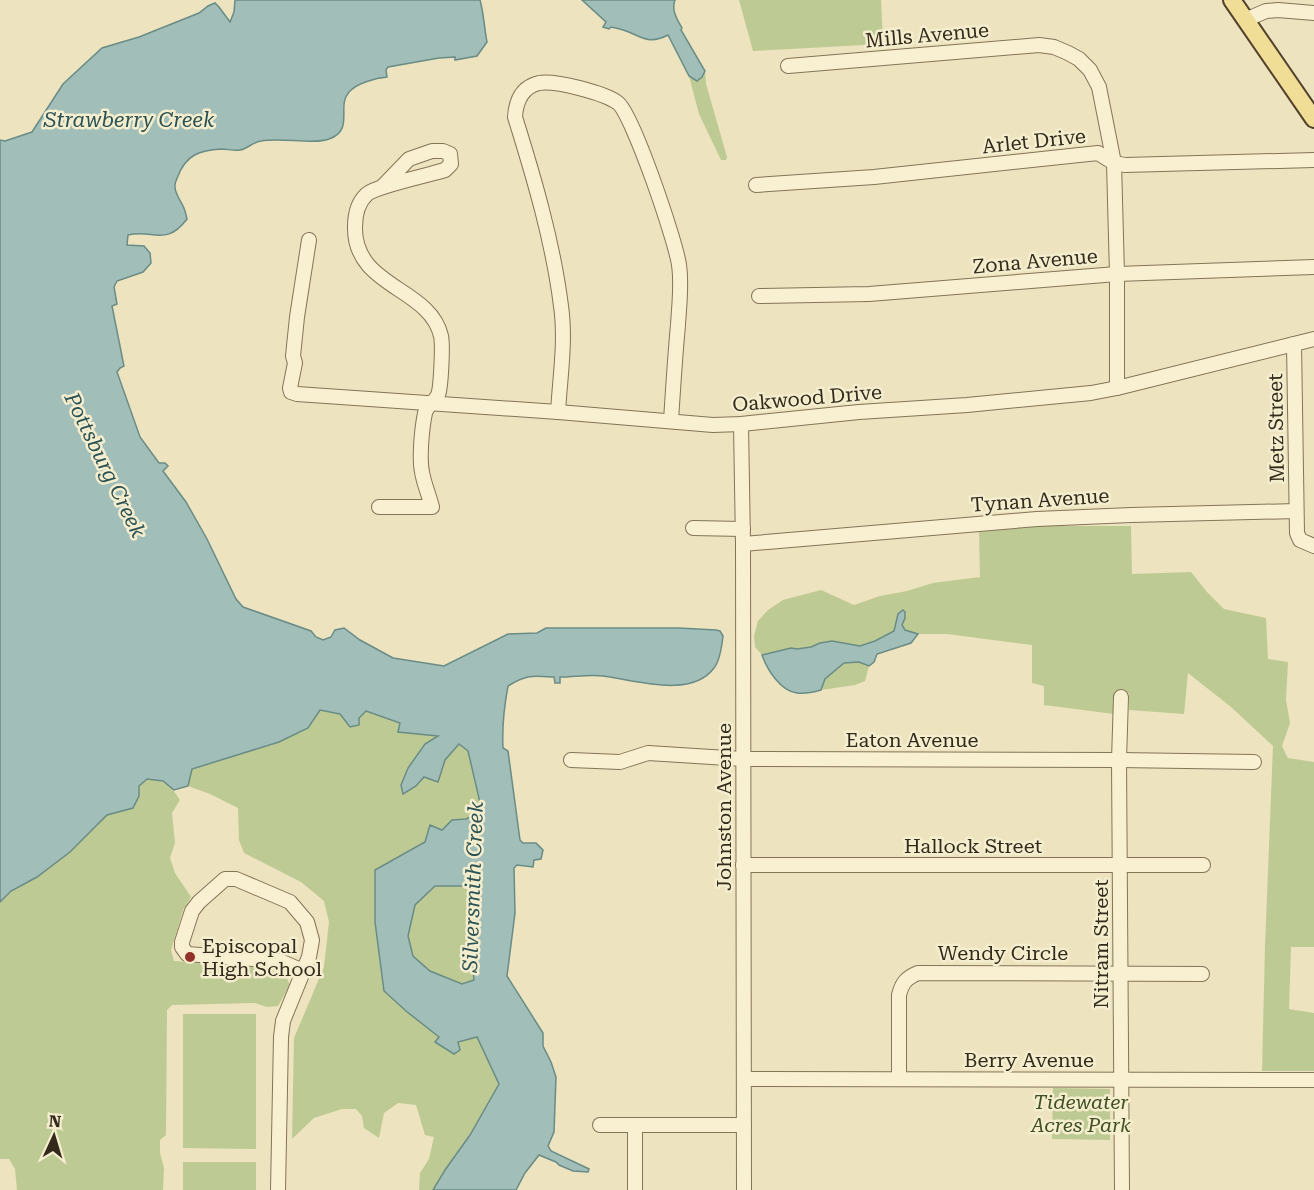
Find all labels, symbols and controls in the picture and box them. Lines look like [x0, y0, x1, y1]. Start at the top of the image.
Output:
street label: Mills Avenue [864, 18, 990, 52]
water label: Strawberry Creek [43, 108, 215, 132]
street label: Arlet Drive [981, 124, 1087, 158]
street label: Zona Avenue [971, 244, 1099, 278]
street label: Metz Street [1263, 373, 1289, 483]
street label: Oakwood Drive [731, 380, 883, 416]
water label: Pottsburg Creek [59, 388, 151, 542]
street label: Tynan Avenue [970, 483, 1110, 517]
street label: Johnston Avenue [712, 723, 736, 891]
street label: Eaton Avenue [846, 728, 978, 752]
water label: Silversmith Creek [458, 800, 488, 974]
street label: Hallock Street [904, 834, 1043, 858]
street label: Nitram Street [1089, 879, 1113, 1009]
place label: Episcopal High School [202, 934, 322, 981]
street label: Wendy Circle [938, 941, 1068, 965]
marker: Episcopal High School [183, 950, 197, 964]
street label: Berry Avenue [964, 1048, 1094, 1072]
park label: Tidewater Acres Park [1030, 1090, 1131, 1137]
north arrow [24, 1106, 84, 1166]
text: N [48, 1112, 62, 1131]

